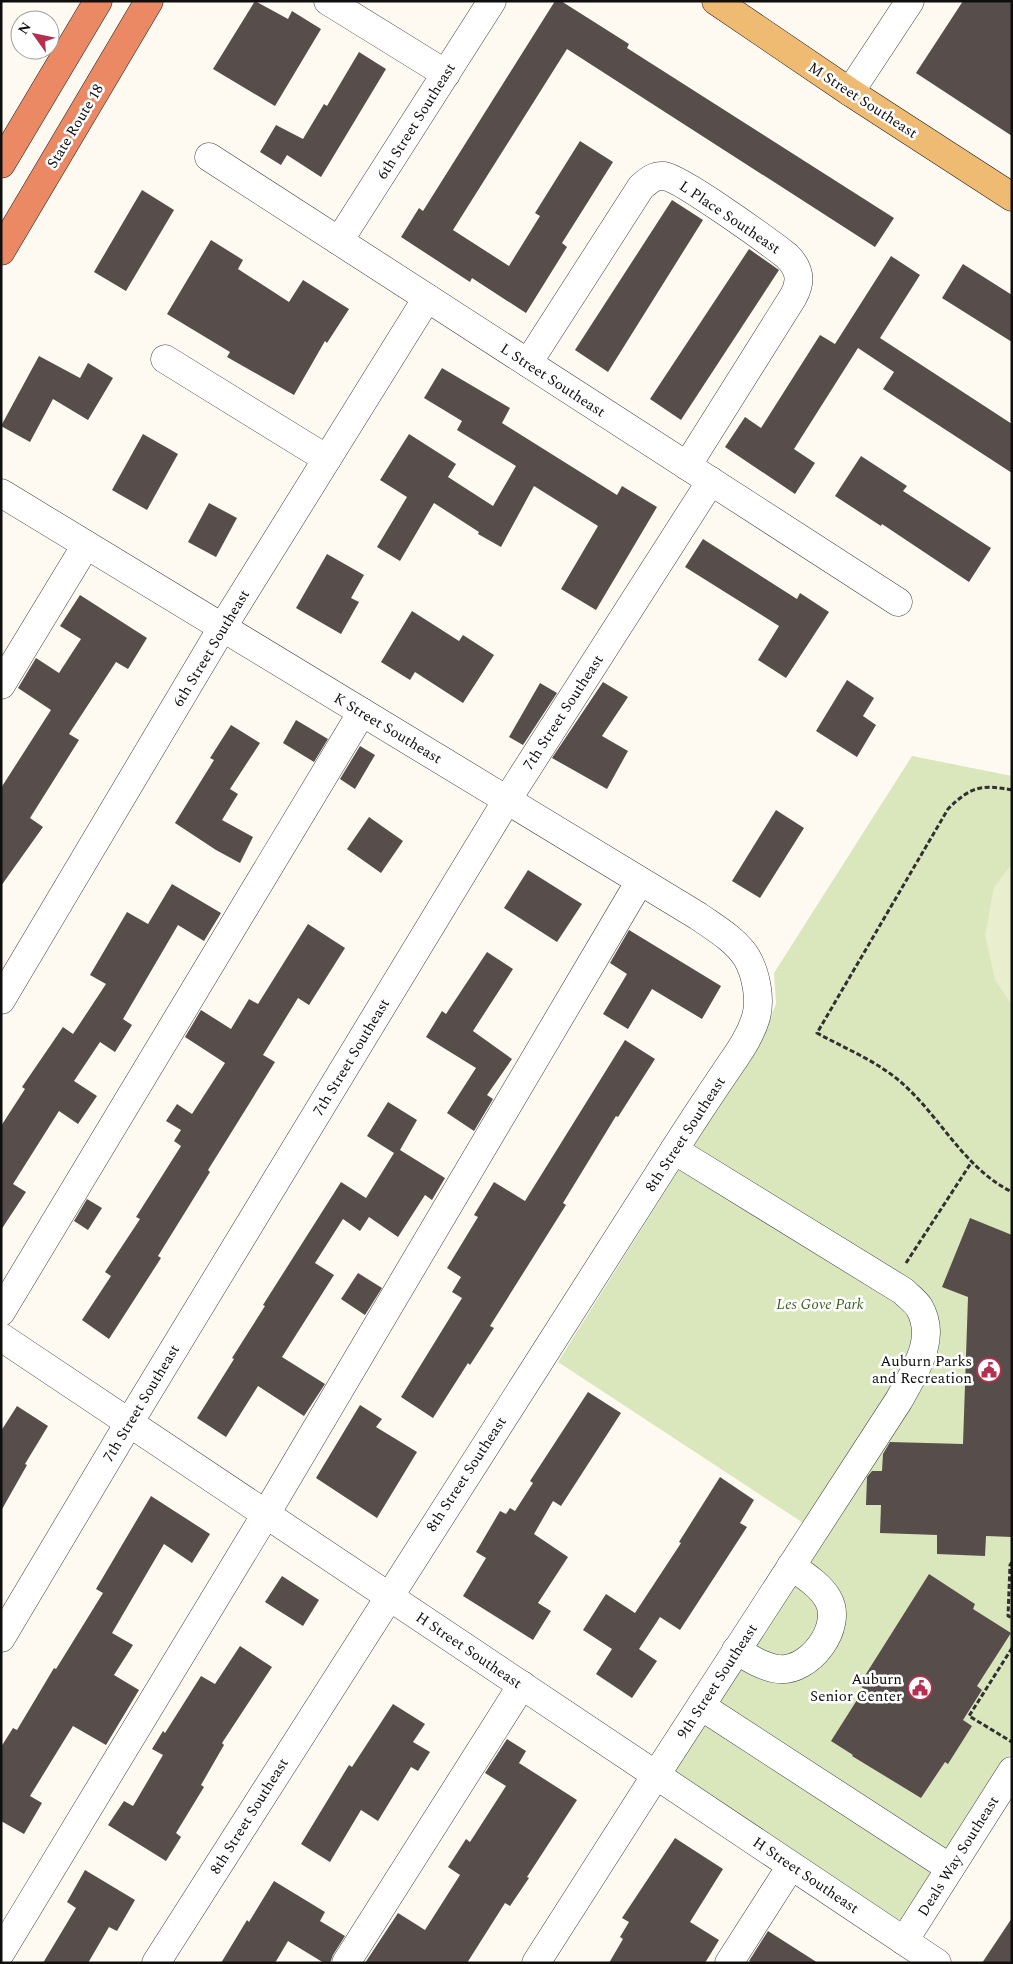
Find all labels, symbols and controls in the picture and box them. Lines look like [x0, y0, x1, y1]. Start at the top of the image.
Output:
north arrow [10, 10, 60, 60]
text: N [13, 18, 36, 39]
street label: M Street Southeast [803, 56, 922, 144]
street label: 6th Street Southeast [371, 59, 462, 184]
street label: State Route 18 [41, 80, 110, 173]
street label: L Place Southeast [674, 175, 785, 260]
street label: L Street Southeast [496, 338, 610, 423]
street label: 6th Street Southeast [167, 585, 256, 711]
street label: 7th Street Southeast [517, 650, 609, 775]
street label: K Street Southeast [329, 687, 446, 770]
street label: 7th Street Southeast [307, 994, 396, 1120]
street label: 8th Street Southeast [639, 1072, 731, 1197]
park label: Les Gove Park [776, 1293, 864, 1316]
street label: 7th Street Southeast [97, 1340, 186, 1466]
place label: Auburn Parks and Recreation [872, 1350, 972, 1390]
public building icon: Auburn Parks and Recreation [976, 1357, 1002, 1383]
street label: 8th Street Southeast [420, 1412, 512, 1537]
street label: H Street Southeast [411, 1606, 527, 1695]
street label: 9th Street Southeast [671, 1619, 763, 1744]
place label: Auburn Senior Center [810, 1668, 902, 1708]
public building icon: Auburn Senior Center [907, 1675, 933, 1701]
street label: 8th Street Southeast [204, 1754, 295, 1879]
street label: Deals Way Southeast [912, 1791, 1005, 1921]
street label: H Street Southeast [748, 1831, 864, 1920]

